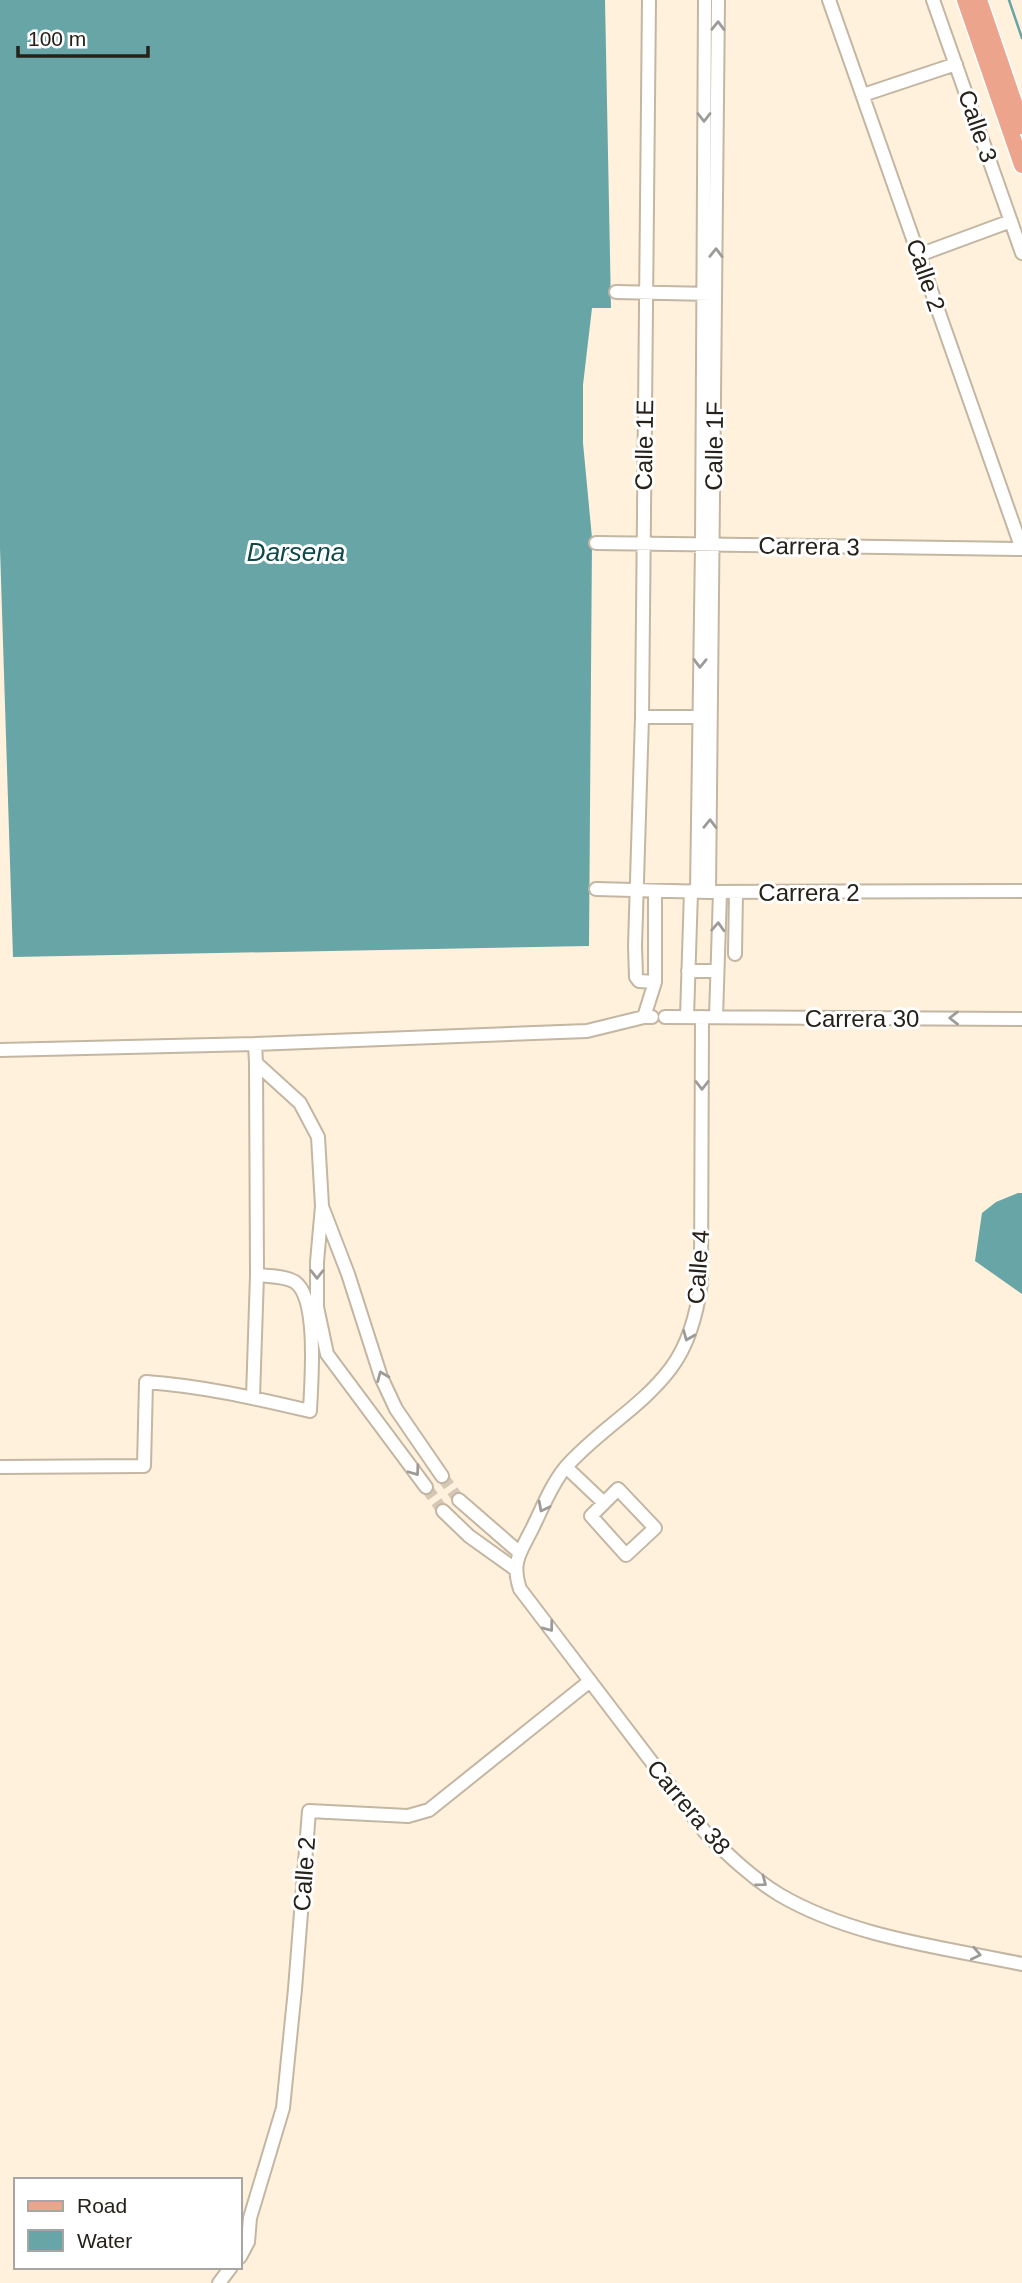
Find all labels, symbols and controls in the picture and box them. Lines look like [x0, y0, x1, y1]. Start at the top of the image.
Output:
scale bar [18, 14, 147, 58]
one-way arrow [710, 20, 725, 31]
text: 100 m [28, 27, 86, 50]
street label: Calle 3 [953, 86, 1003, 166]
one-way arrow [696, 112, 712, 123]
street label: Calle 2 [901, 235, 951, 315]
one-way arrow [708, 247, 723, 258]
street label: Calle 1E [630, 399, 658, 491]
street label: Calle 1F [700, 401, 728, 491]
street label: Carrera 3 [758, 532, 860, 560]
water label: Darsena [247, 537, 345, 567]
one-way arrow [692, 658, 708, 669]
one-way arrow [702, 818, 718, 828]
street label: Carrera 2 [758, 879, 860, 906]
one-way arrow [711, 922, 726, 933]
street label: Carrera 30 [805, 1005, 919, 1032]
one-way arrow [948, 1010, 959, 1026]
one-way arrow [694, 1081, 710, 1091]
street label: Calle 4 [682, 1229, 714, 1305]
one-way arrow [309, 1269, 325, 1279]
one-way arrow [682, 1328, 696, 1341]
one-way arrow [376, 1371, 390, 1383]
one-way arrow [406, 1463, 419, 1475]
one-way arrow [538, 1500, 552, 1512]
one-way arrow [540, 1619, 553, 1631]
street label: Carrera 38 [642, 1754, 736, 1860]
street label: Calle 2 [288, 1836, 320, 1912]
one-way arrow [754, 1874, 767, 1886]
one-way arrow [970, 1946, 982, 1960]
legend [14, 2178, 242, 2269]
text: Road [77, 2194, 127, 2217]
text: Water [77, 2229, 132, 2252]

